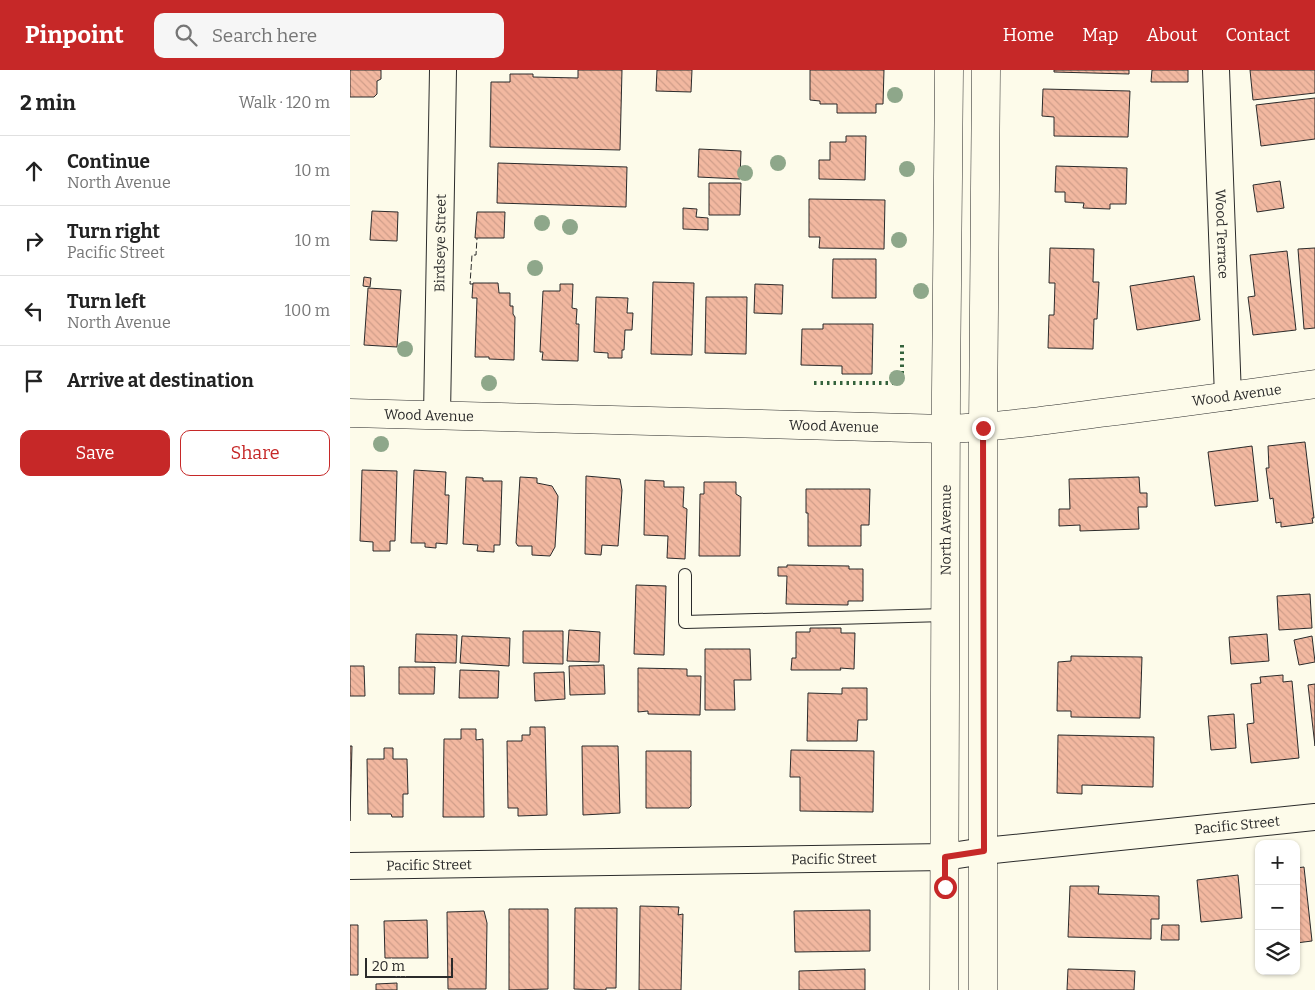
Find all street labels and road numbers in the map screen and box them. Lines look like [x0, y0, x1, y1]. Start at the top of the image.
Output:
street label: Wood Terrace [1212, 189, 1232, 279]
street label: Birdseye Street [431, 194, 449, 292]
street label: Wood Avenue [1191, 380, 1283, 409]
street label: Wood Avenue [384, 405, 474, 425]
street label: Wood Avenue [789, 416, 879, 436]
street label: North Avenue [937, 485, 954, 575]
street label: Pacific Street [1194, 812, 1281, 838]
street label: Pacific Street [791, 850, 877, 868]
street label: Pacific Street [386, 856, 472, 874]

